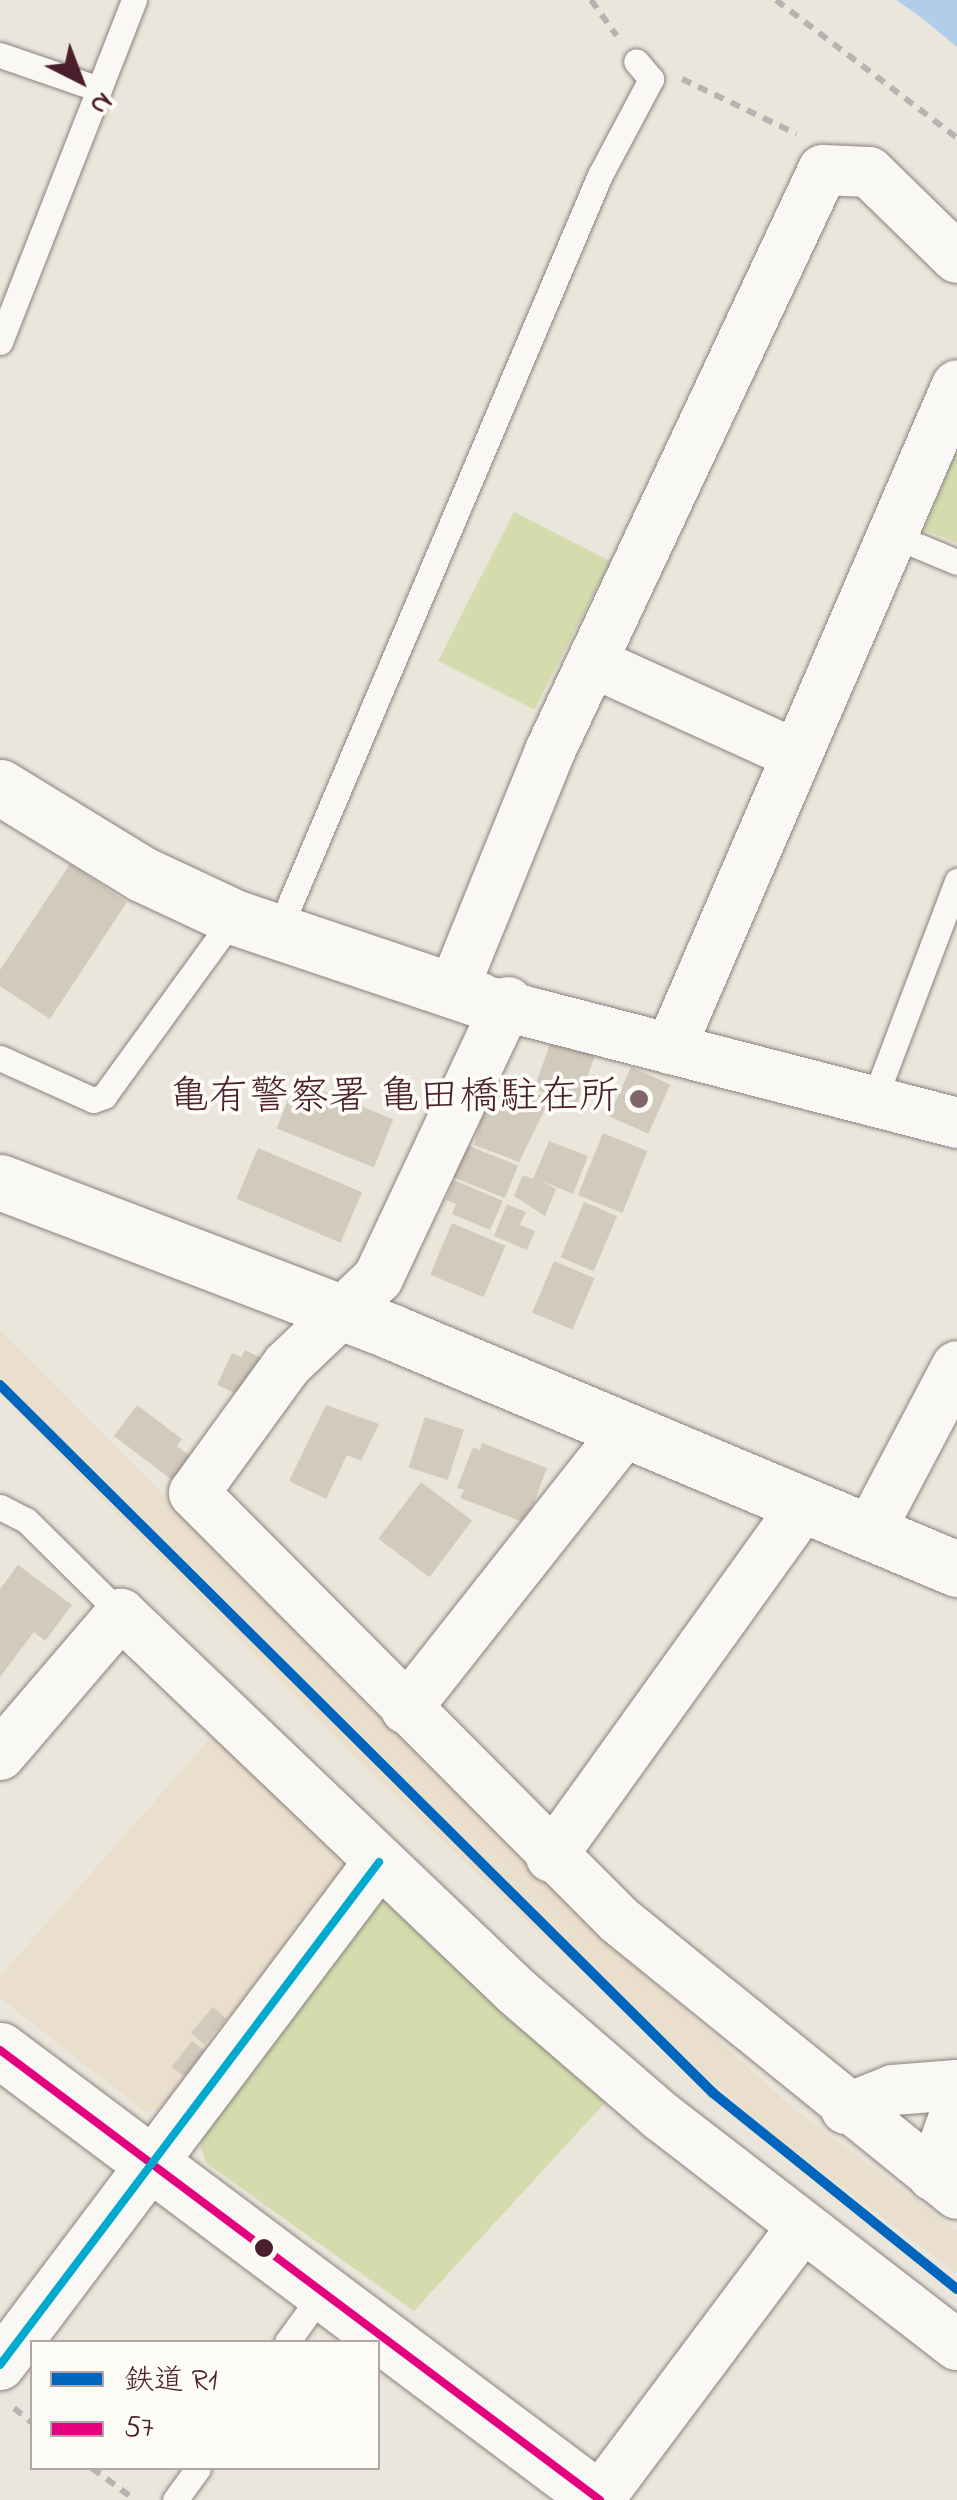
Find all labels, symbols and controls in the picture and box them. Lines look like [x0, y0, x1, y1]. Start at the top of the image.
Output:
north arrow [30, 30, 130, 130]
text: N [80, 81, 121, 124]
place label: 亀有警察署 亀田橋駐在所 [169, 1075, 619, 1123]
marker: 亀有警察署 亀田橋駐在所 [628, 1088, 650, 1110]
unlabelled marker [254, 2238, 274, 2258]
legend [30, 2340, 380, 2470]
text: 鉄道 R1 [124, 2360, 218, 2404]
text: 57 [124, 2407, 154, 2451]

